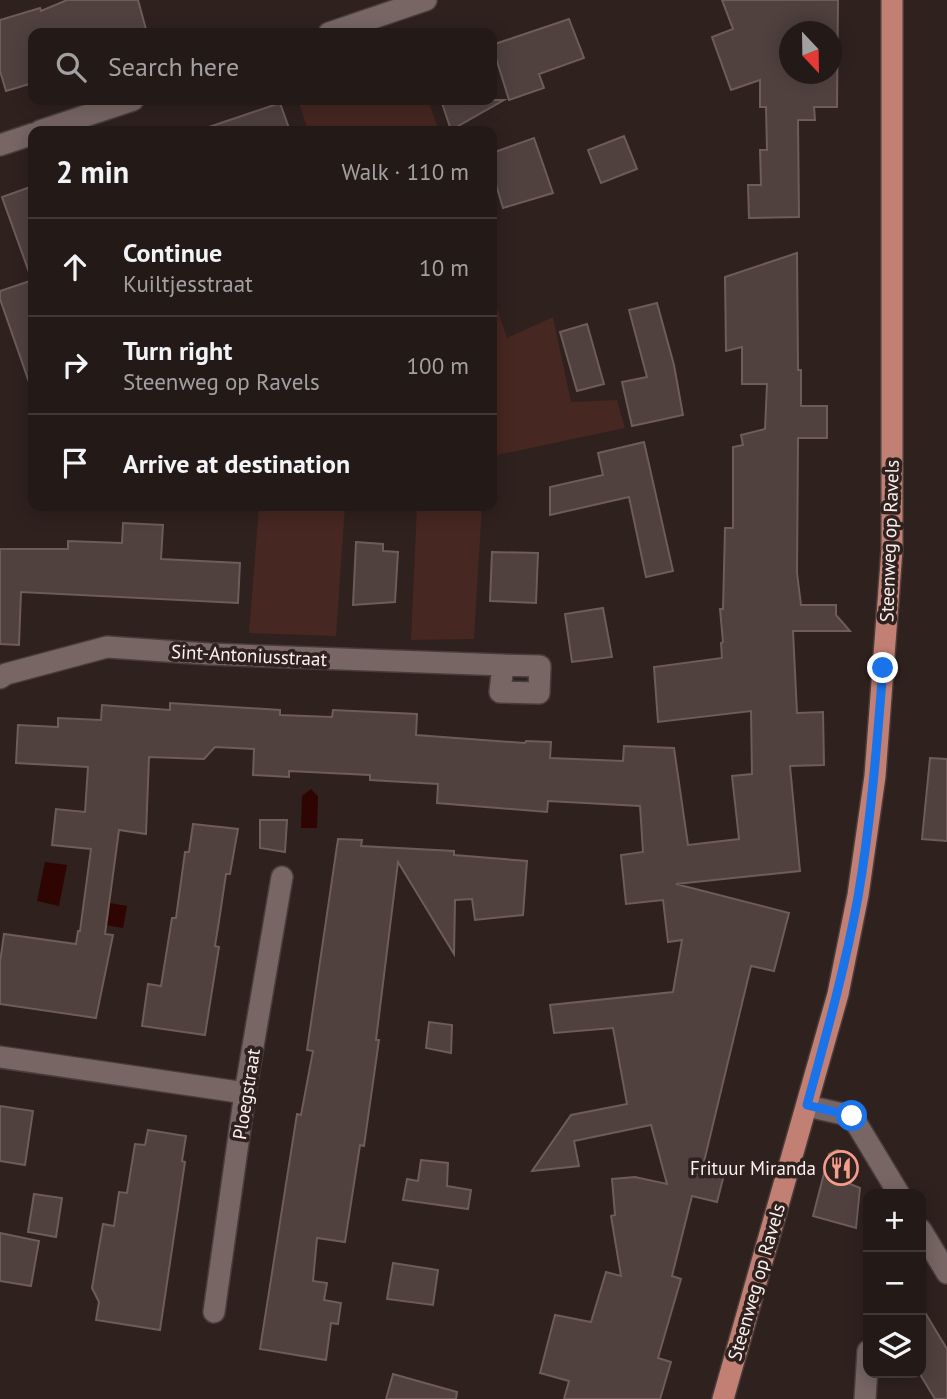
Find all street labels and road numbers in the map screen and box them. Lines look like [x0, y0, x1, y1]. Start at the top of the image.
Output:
street label: Steenweg op Ravels [874, 459, 904, 623]
street label: Sint-Antoniusstraat [170, 639, 328, 671]
street label: Ploegstraat [227, 1046, 265, 1141]
street label: Steenweg op Ravels [722, 1201, 790, 1363]

